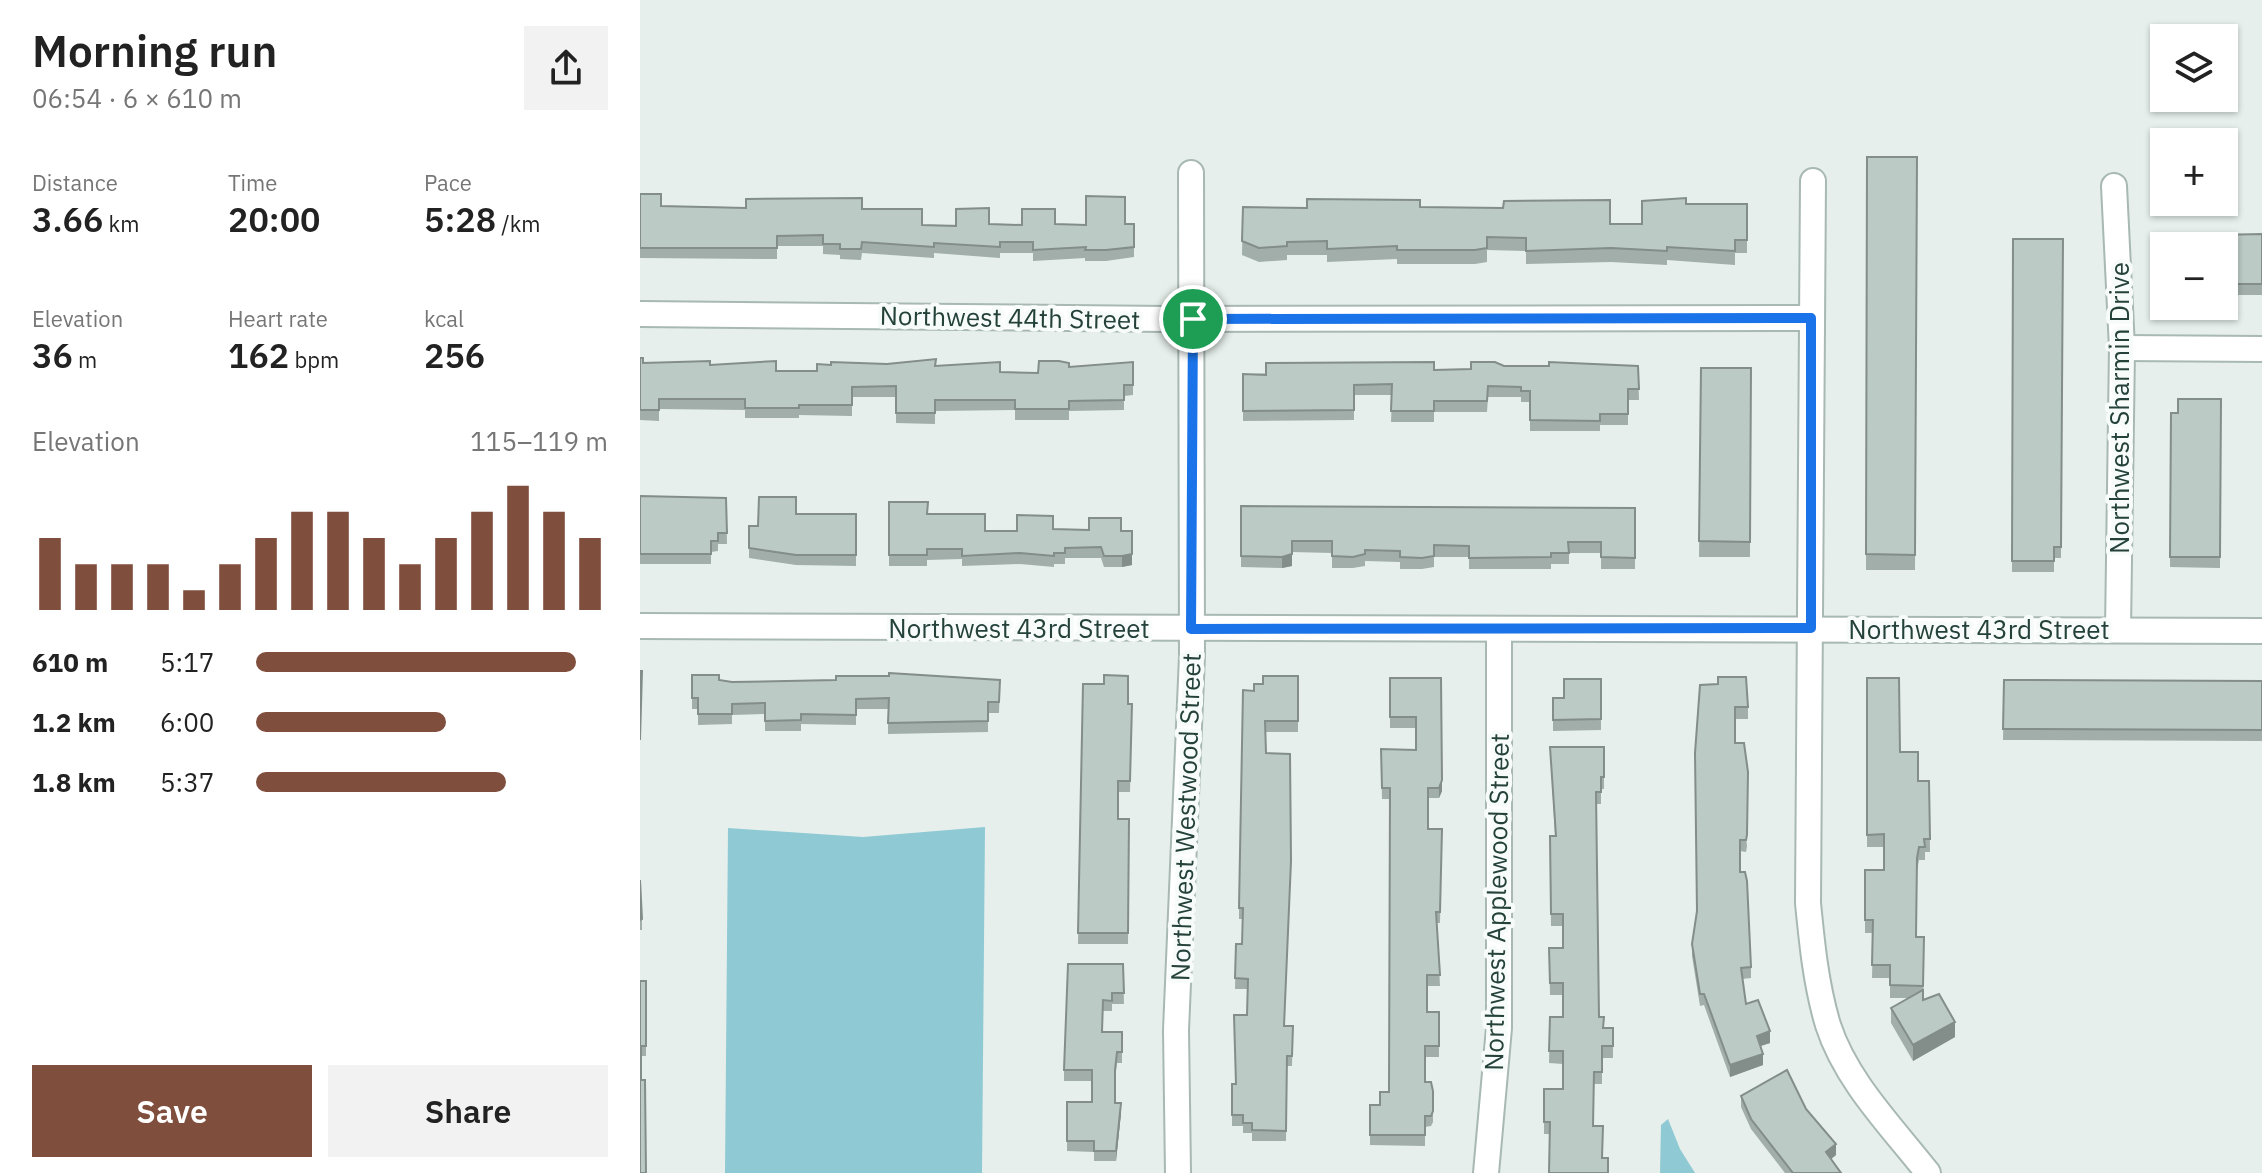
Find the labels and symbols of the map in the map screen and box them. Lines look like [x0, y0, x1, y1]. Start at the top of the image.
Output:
street label: Northwest Sharmin Drive [2102, 262, 2136, 554]
pin [1159, 285, 1227, 353]
street label: Northwest 44th Street [879, 298, 1141, 336]
street label: Northwest 43rd Street [888, 611, 1150, 645]
street label: Northwest 43rd Street [1848, 612, 2110, 646]
street label: Northwest Westwood Street [1162, 652, 1208, 982]
street label: Northwest Applewood Street [1476, 733, 1516, 1071]

